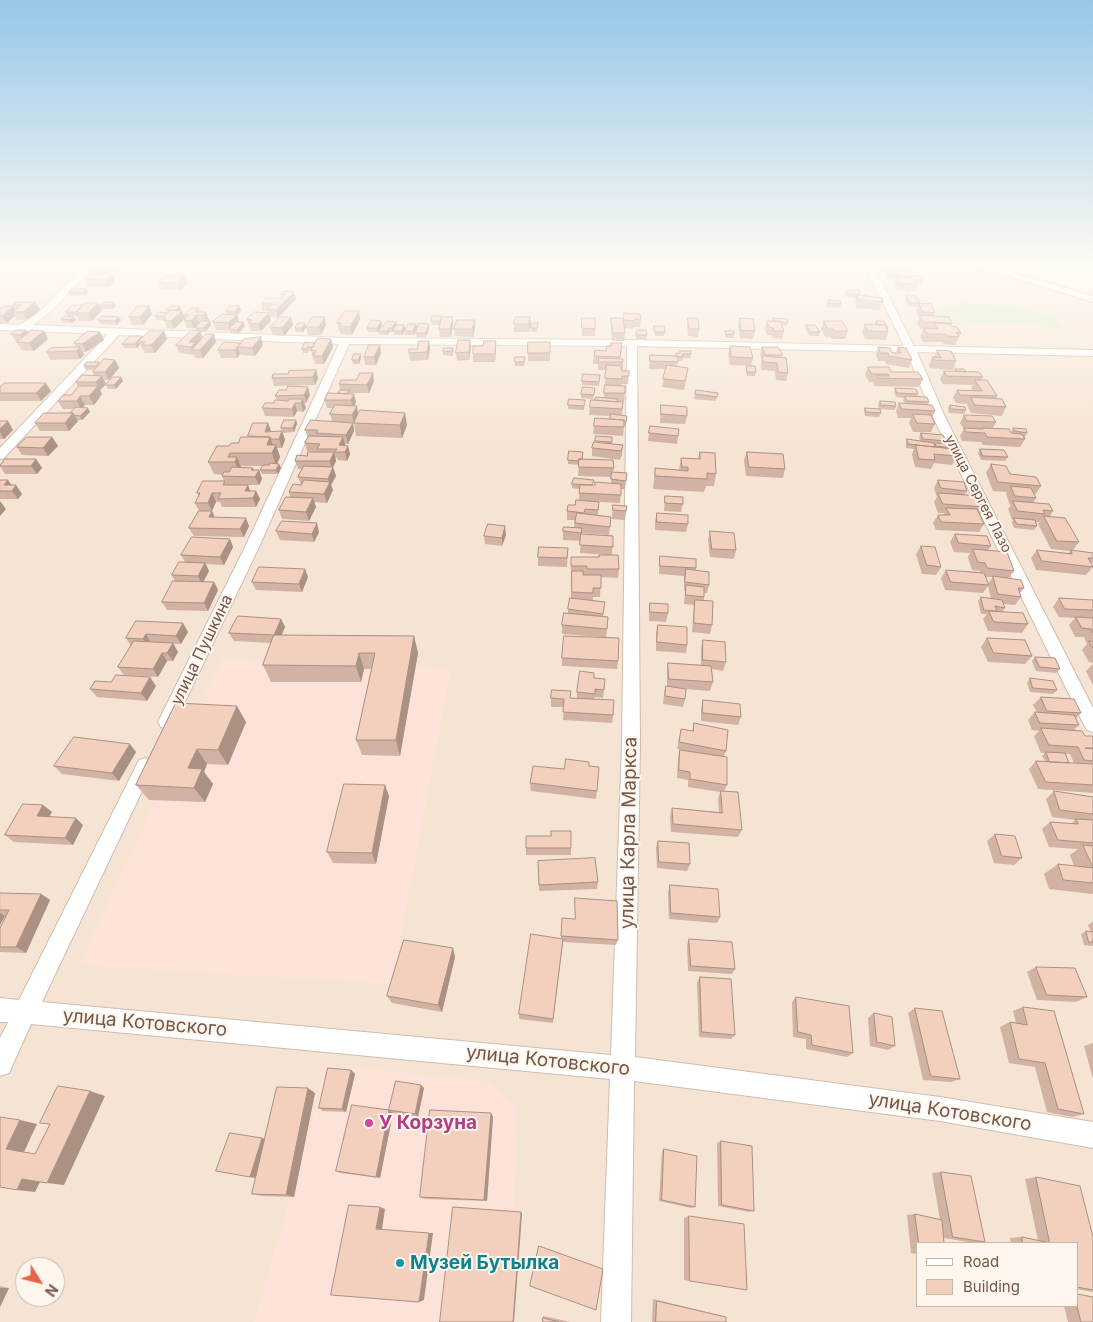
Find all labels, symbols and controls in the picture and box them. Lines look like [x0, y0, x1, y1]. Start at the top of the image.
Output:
street label: улица Сергея Лазо [941, 432, 1015, 556]
street label: улица Пушкина [167, 592, 237, 708]
street label: улица Карла Маркса [616, 737, 642, 929]
street label: улица Котовского [62, 1004, 228, 1042]
street label: улица Котовского [465, 1041, 631, 1081]
street label: улица Котовского [867, 1088, 1033, 1136]
place label: У Корзуна [379, 1112, 477, 1134]
marker: У Корзуна [363, 1117, 375, 1129]
legend [916, 1242, 1078, 1307]
place label: Музей Бутылка [410, 1252, 559, 1274]
text: Road [963, 1252, 999, 1271]
north arrow [15, 1257, 65, 1307]
marker: Музей Бутылка [394, 1257, 406, 1269]
text: Building [963, 1277, 1020, 1296]
text: N [42, 1281, 62, 1300]

